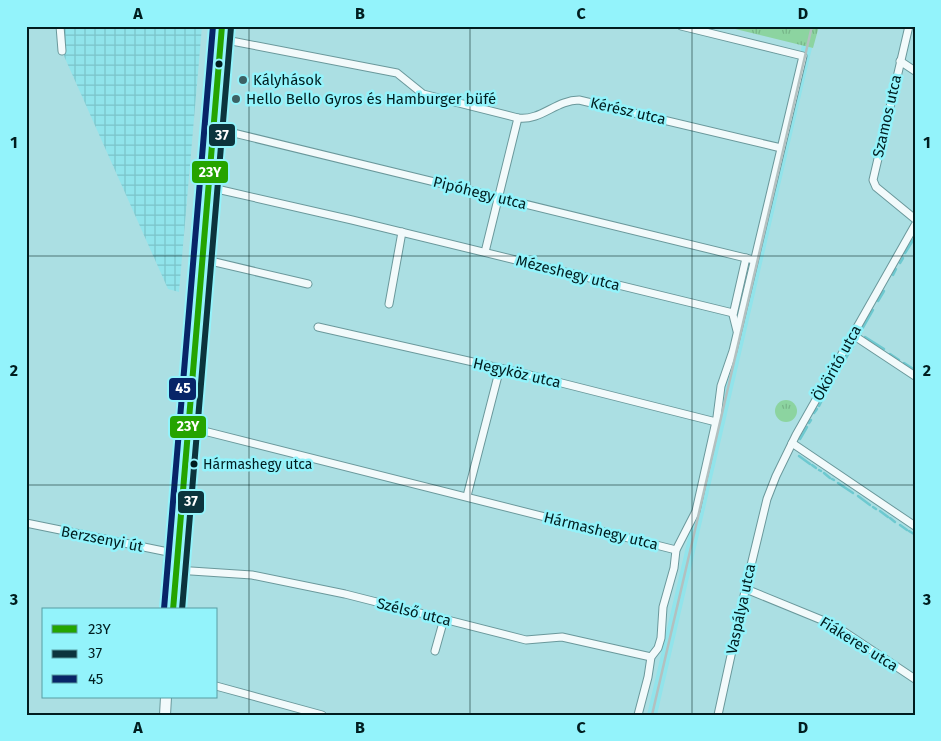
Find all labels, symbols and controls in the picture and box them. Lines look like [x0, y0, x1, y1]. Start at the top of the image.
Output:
text: A [132, 4, 143, 23]
text: B [355, 4, 365, 23]
text: C [576, 4, 586, 23]
text: D [798, 4, 808, 23]
unlabelled marker [214, 59, 224, 69]
place label: Kályhások [253, 71, 322, 89]
street label: Szamos utca [869, 73, 905, 159]
marker: Kályhások [237, 74, 249, 86]
place label: Hello Bello Gyros és Hamburger büfé [246, 90, 496, 108]
marker: Hello Bello Gyros és Hamburger büfé [230, 93, 242, 105]
street label: Kérész utca [588, 94, 668, 128]
line badge: 37 [208, 123, 236, 147]
text: 37 [214, 127, 229, 144]
text: 1 [10, 133, 18, 152]
text: 1 [923, 133, 931, 152]
line badge: 23Y [191, 160, 229, 184]
text: 23Y [199, 164, 222, 181]
street label: Pipóhegy utca [431, 173, 529, 213]
street label: Mézeshegy utca [514, 251, 622, 295]
street label: Ököritó utca [809, 322, 865, 404]
street label: Hegyköz utca [471, 354, 563, 392]
text: 2 [10, 361, 18, 380]
text: 2 [923, 361, 931, 380]
line badge: 45 [168, 377, 197, 401]
text: 45 [175, 380, 191, 397]
line badge: 23Y [169, 415, 207, 439]
text: 23Y [177, 418, 200, 435]
place label: Hármashegy utca [203, 456, 312, 473]
marker: Hármashegy utca [189, 459, 199, 469]
line badge: 37 [177, 490, 205, 514]
text: 37 [183, 493, 198, 510]
street label: Hármashegy utca [542, 508, 660, 554]
street label: Berzsenyi út [60, 522, 145, 556]
street label: Vaspálya utca [723, 562, 759, 656]
text: 3 [9, 590, 18, 609]
text: 3 [922, 590, 931, 609]
street label: Szélső utca [375, 594, 453, 630]
legend [42, 608, 218, 698]
street label: Fiákeres utca [817, 613, 901, 675]
text: 23Y [88, 620, 111, 638]
text: 37 [88, 644, 102, 662]
text: 45 [88, 670, 103, 688]
text: A [132, 718, 143, 737]
text: B [355, 718, 365, 737]
text: C [576, 718, 586, 737]
text: D [798, 718, 808, 737]

